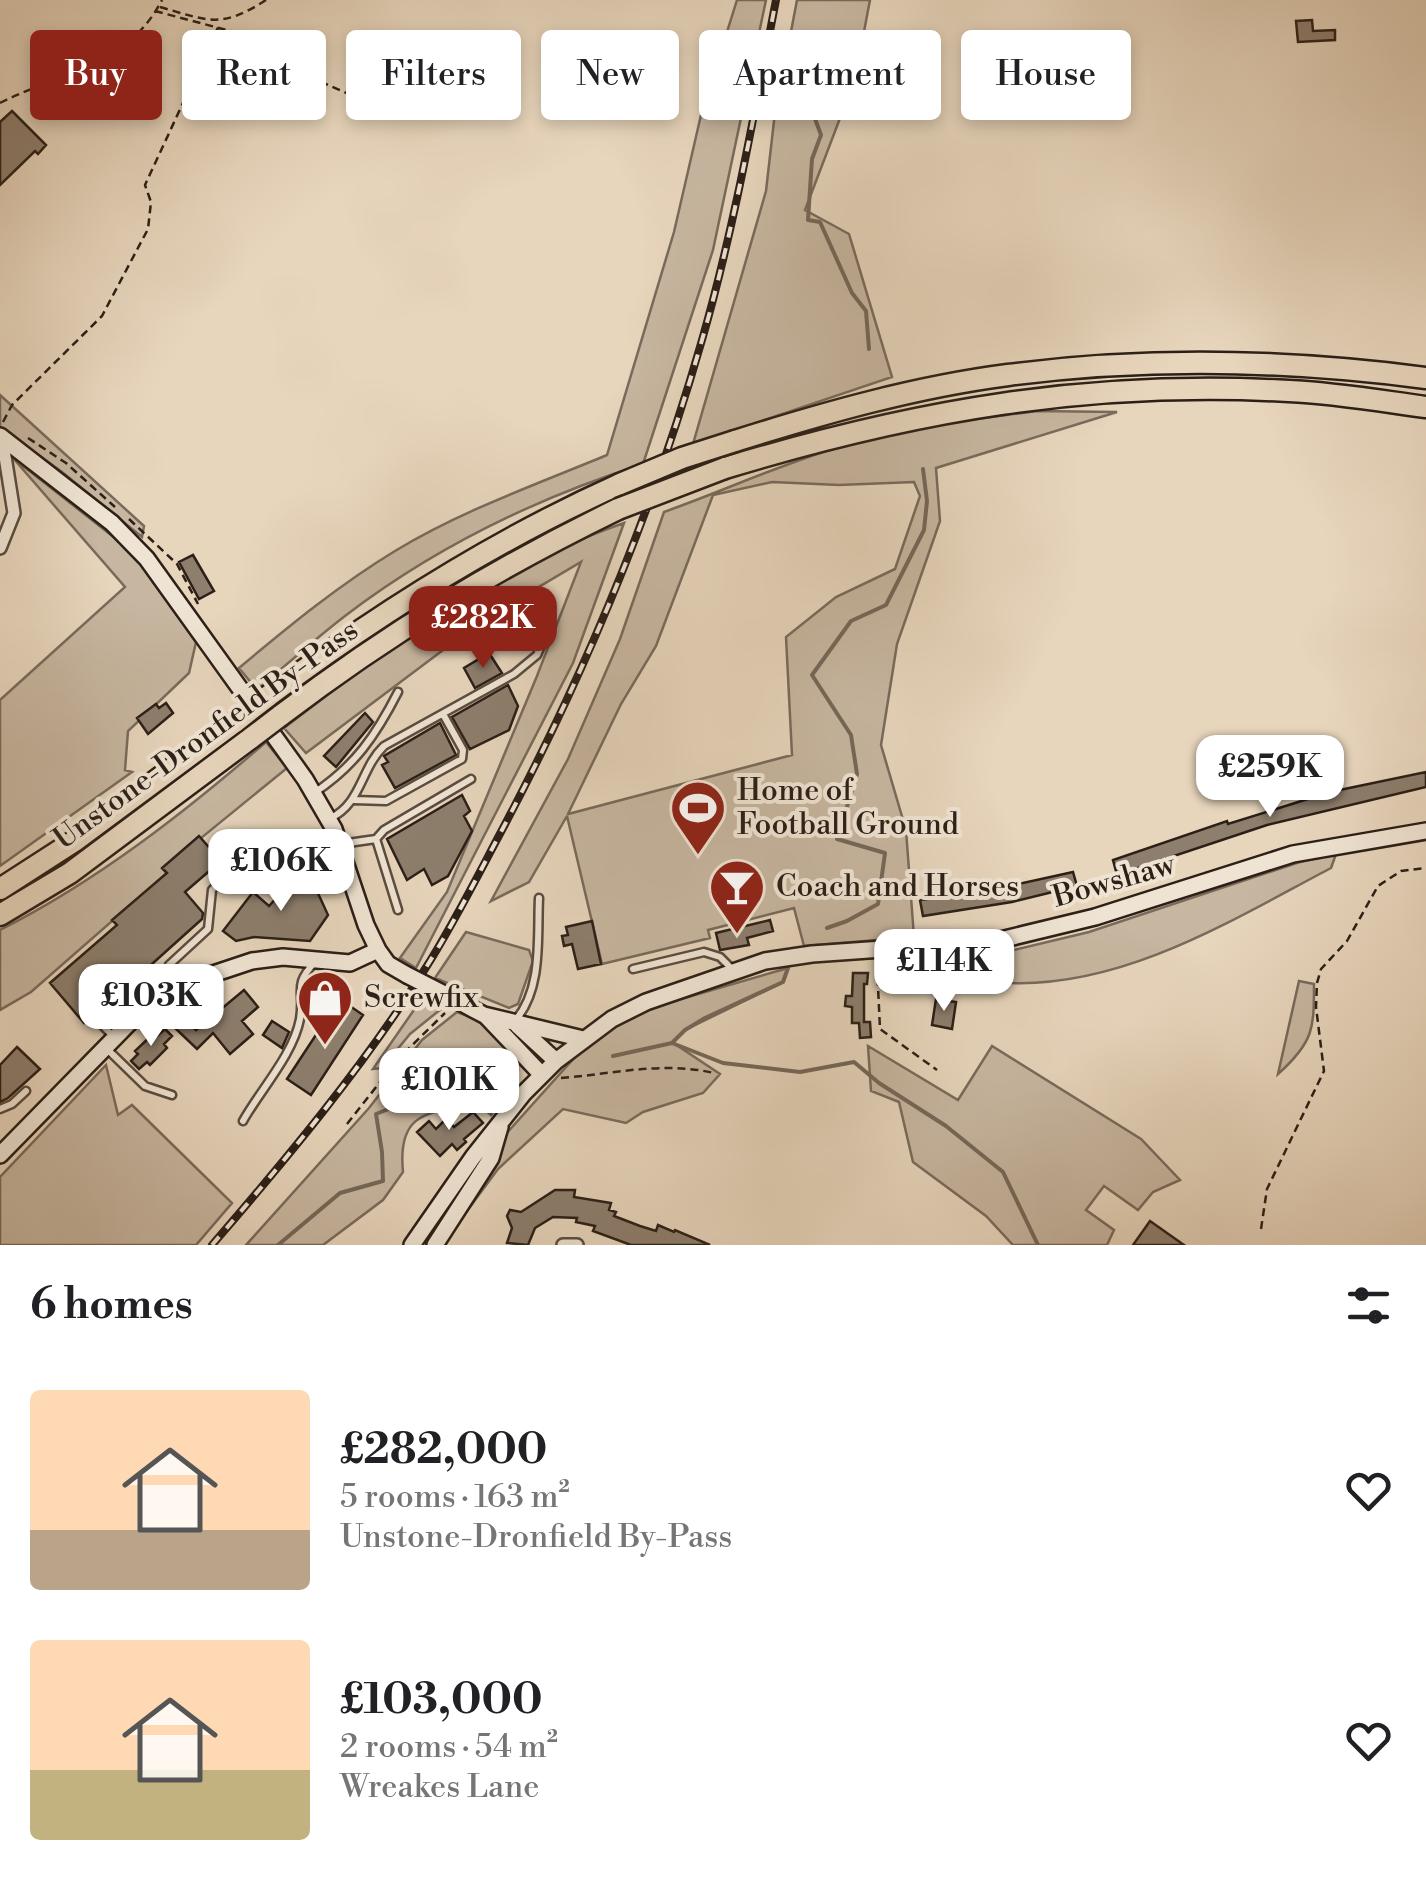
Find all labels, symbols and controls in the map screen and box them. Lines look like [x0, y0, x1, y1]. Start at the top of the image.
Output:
chip: Buy [30, 30, 162, 120]
chip: Rent [182, 30, 326, 120]
chip: Filters [346, 30, 521, 120]
chip: New [541, 30, 679, 120]
chip: Apartment [699, 30, 941, 120]
chip: House [961, 30, 1131, 120]
pin: £282K [413, 586, 553, 671]
text: £282K [431, 598, 535, 638]
street label: Unstone-Dronfield By-Pass [46, 612, 366, 858]
pin: £259K [1200, 735, 1340, 820]
text: £259K [1218, 747, 1322, 787]
place label: Home of Football Ground [737, 772, 959, 844]
sports icon: Home of Football Ground [668, 778, 728, 857]
pin: £106K [211, 829, 351, 914]
text: £106K [230, 841, 332, 881]
street label: Bowshaw [1048, 845, 1181, 917]
bar icon: Coach and Horses [707, 857, 767, 936]
place label: Coach and Horses [776, 868, 1019, 906]
pin: £114K [874, 929, 1014, 1014]
text: £114K [896, 941, 992, 981]
pin: £103K [81, 964, 221, 1049]
shop icon: Screwfix [295, 968, 355, 1047]
text: £103K [101, 976, 201, 1016]
place label: Screwfix [364, 979, 479, 1017]
pin: £101K [379, 1048, 519, 1133]
text: £101K [401, 1060, 497, 1100]
icon: filters [1341, 1278, 1396, 1333]
text: 6 homes [30, 1279, 193, 1332]
text: £282,000 [340, 1424, 547, 1477]
icon: home [110, 1430, 230, 1550]
icon: heart [1341, 1463, 1396, 1518]
text: 5 rooms · 163 m² [340, 1477, 570, 1517]
text: Unstone-Dronfield By-Pass [340, 1517, 732, 1557]
text: £103,000 [340, 1674, 543, 1727]
icon: home [110, 1680, 230, 1800]
icon: heart [1341, 1713, 1396, 1768]
text: 2 rooms · 54 m² [340, 1727, 558, 1767]
text: Wreakes Lane [340, 1767, 540, 1807]

